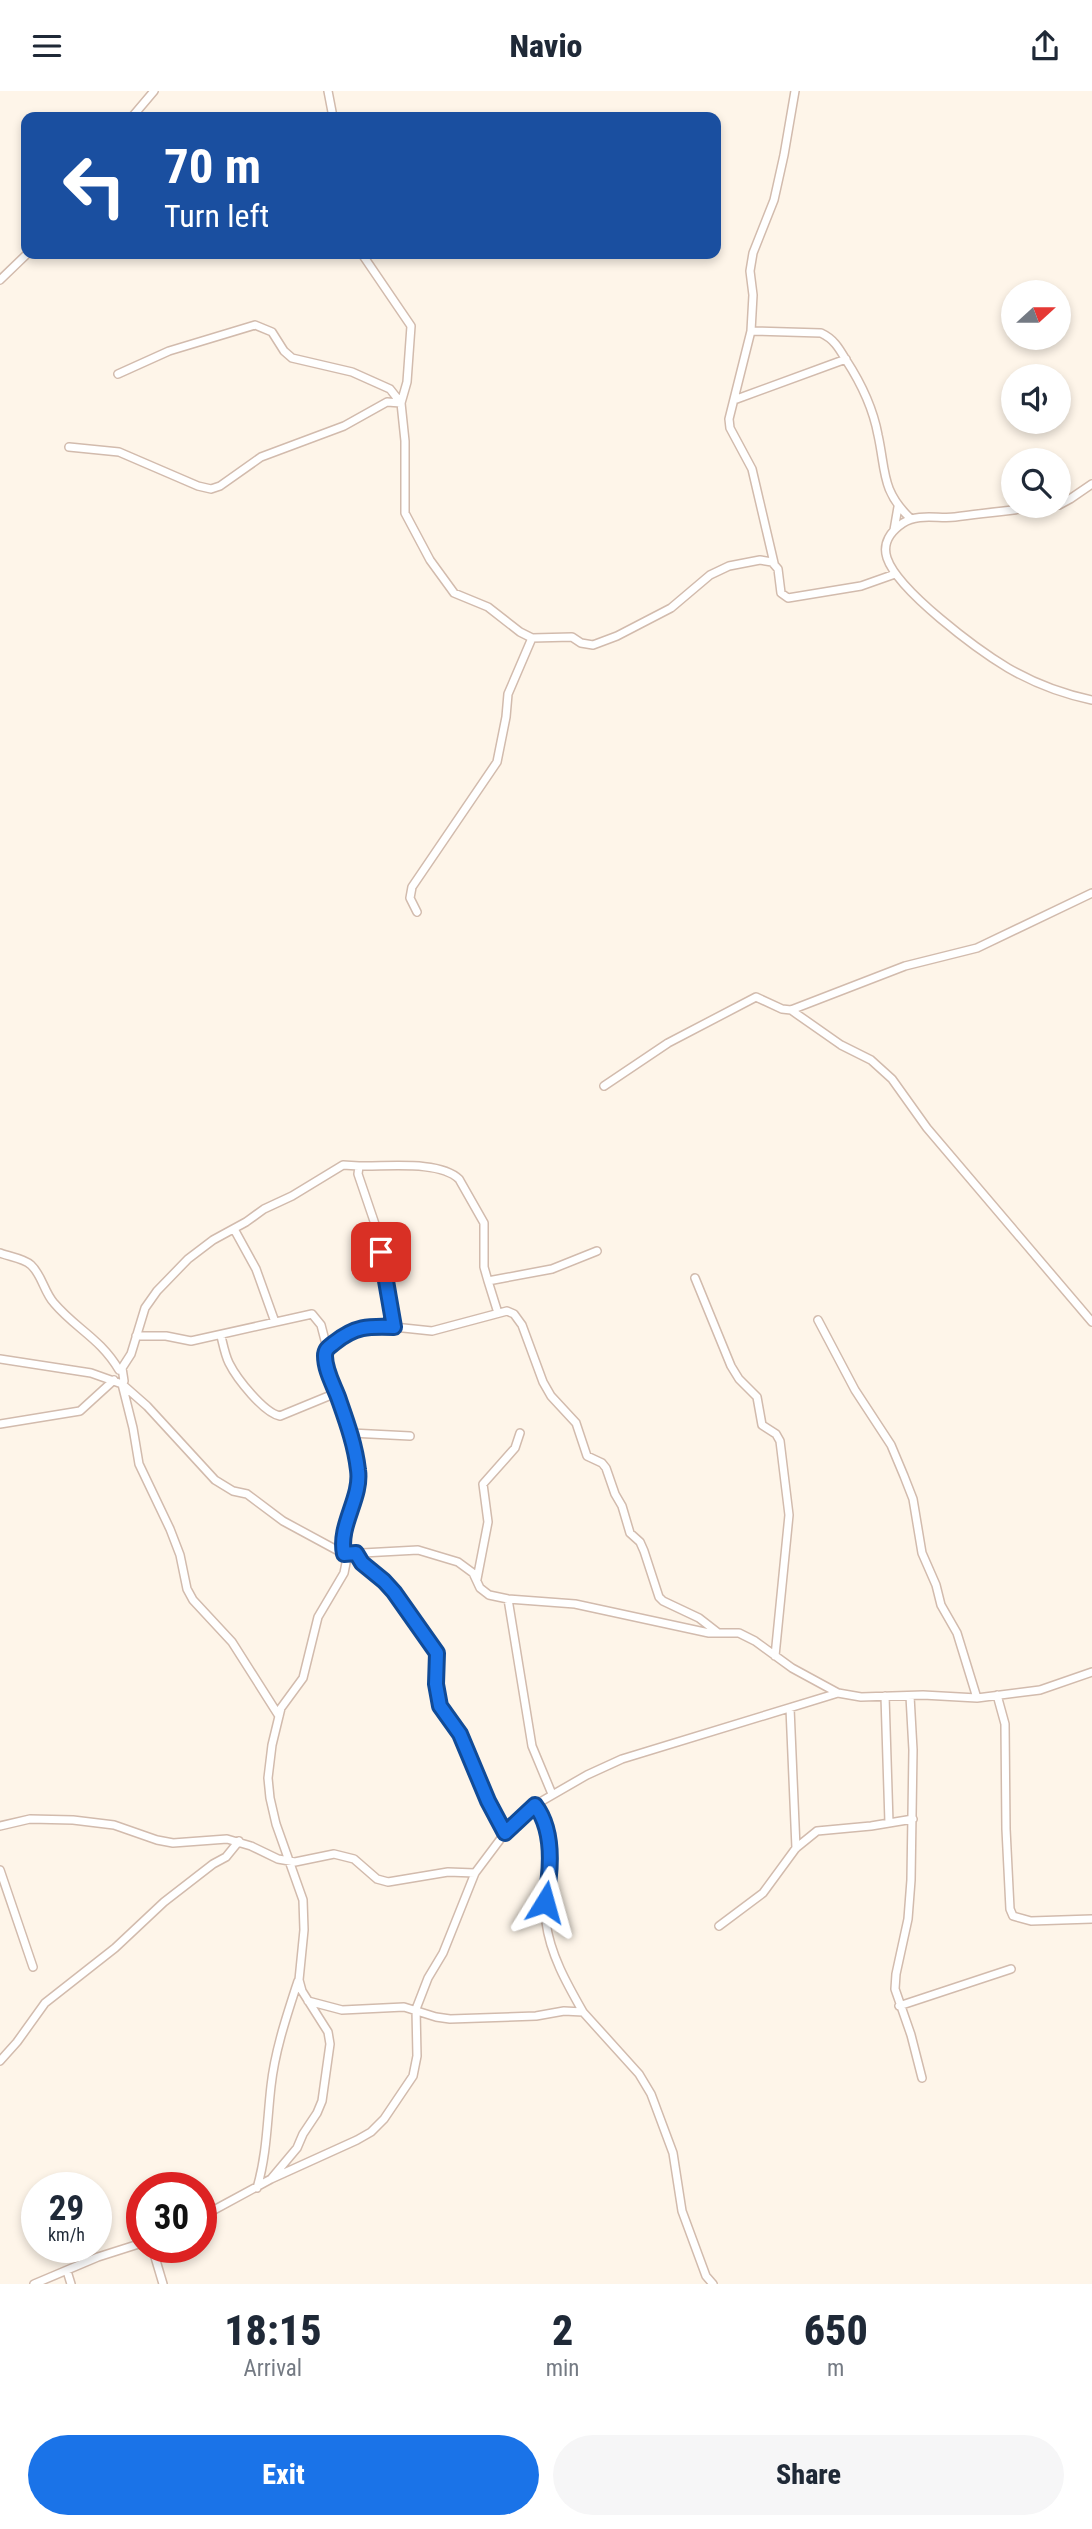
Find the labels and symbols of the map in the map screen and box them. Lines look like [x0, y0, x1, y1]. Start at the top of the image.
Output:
north arrow [1001, 280, 1071, 350]
pin [351, 1222, 411, 1282]
position arrow [508, 1865, 582, 1939]
speed limit sign: 30 [126, 2172, 217, 2263]

